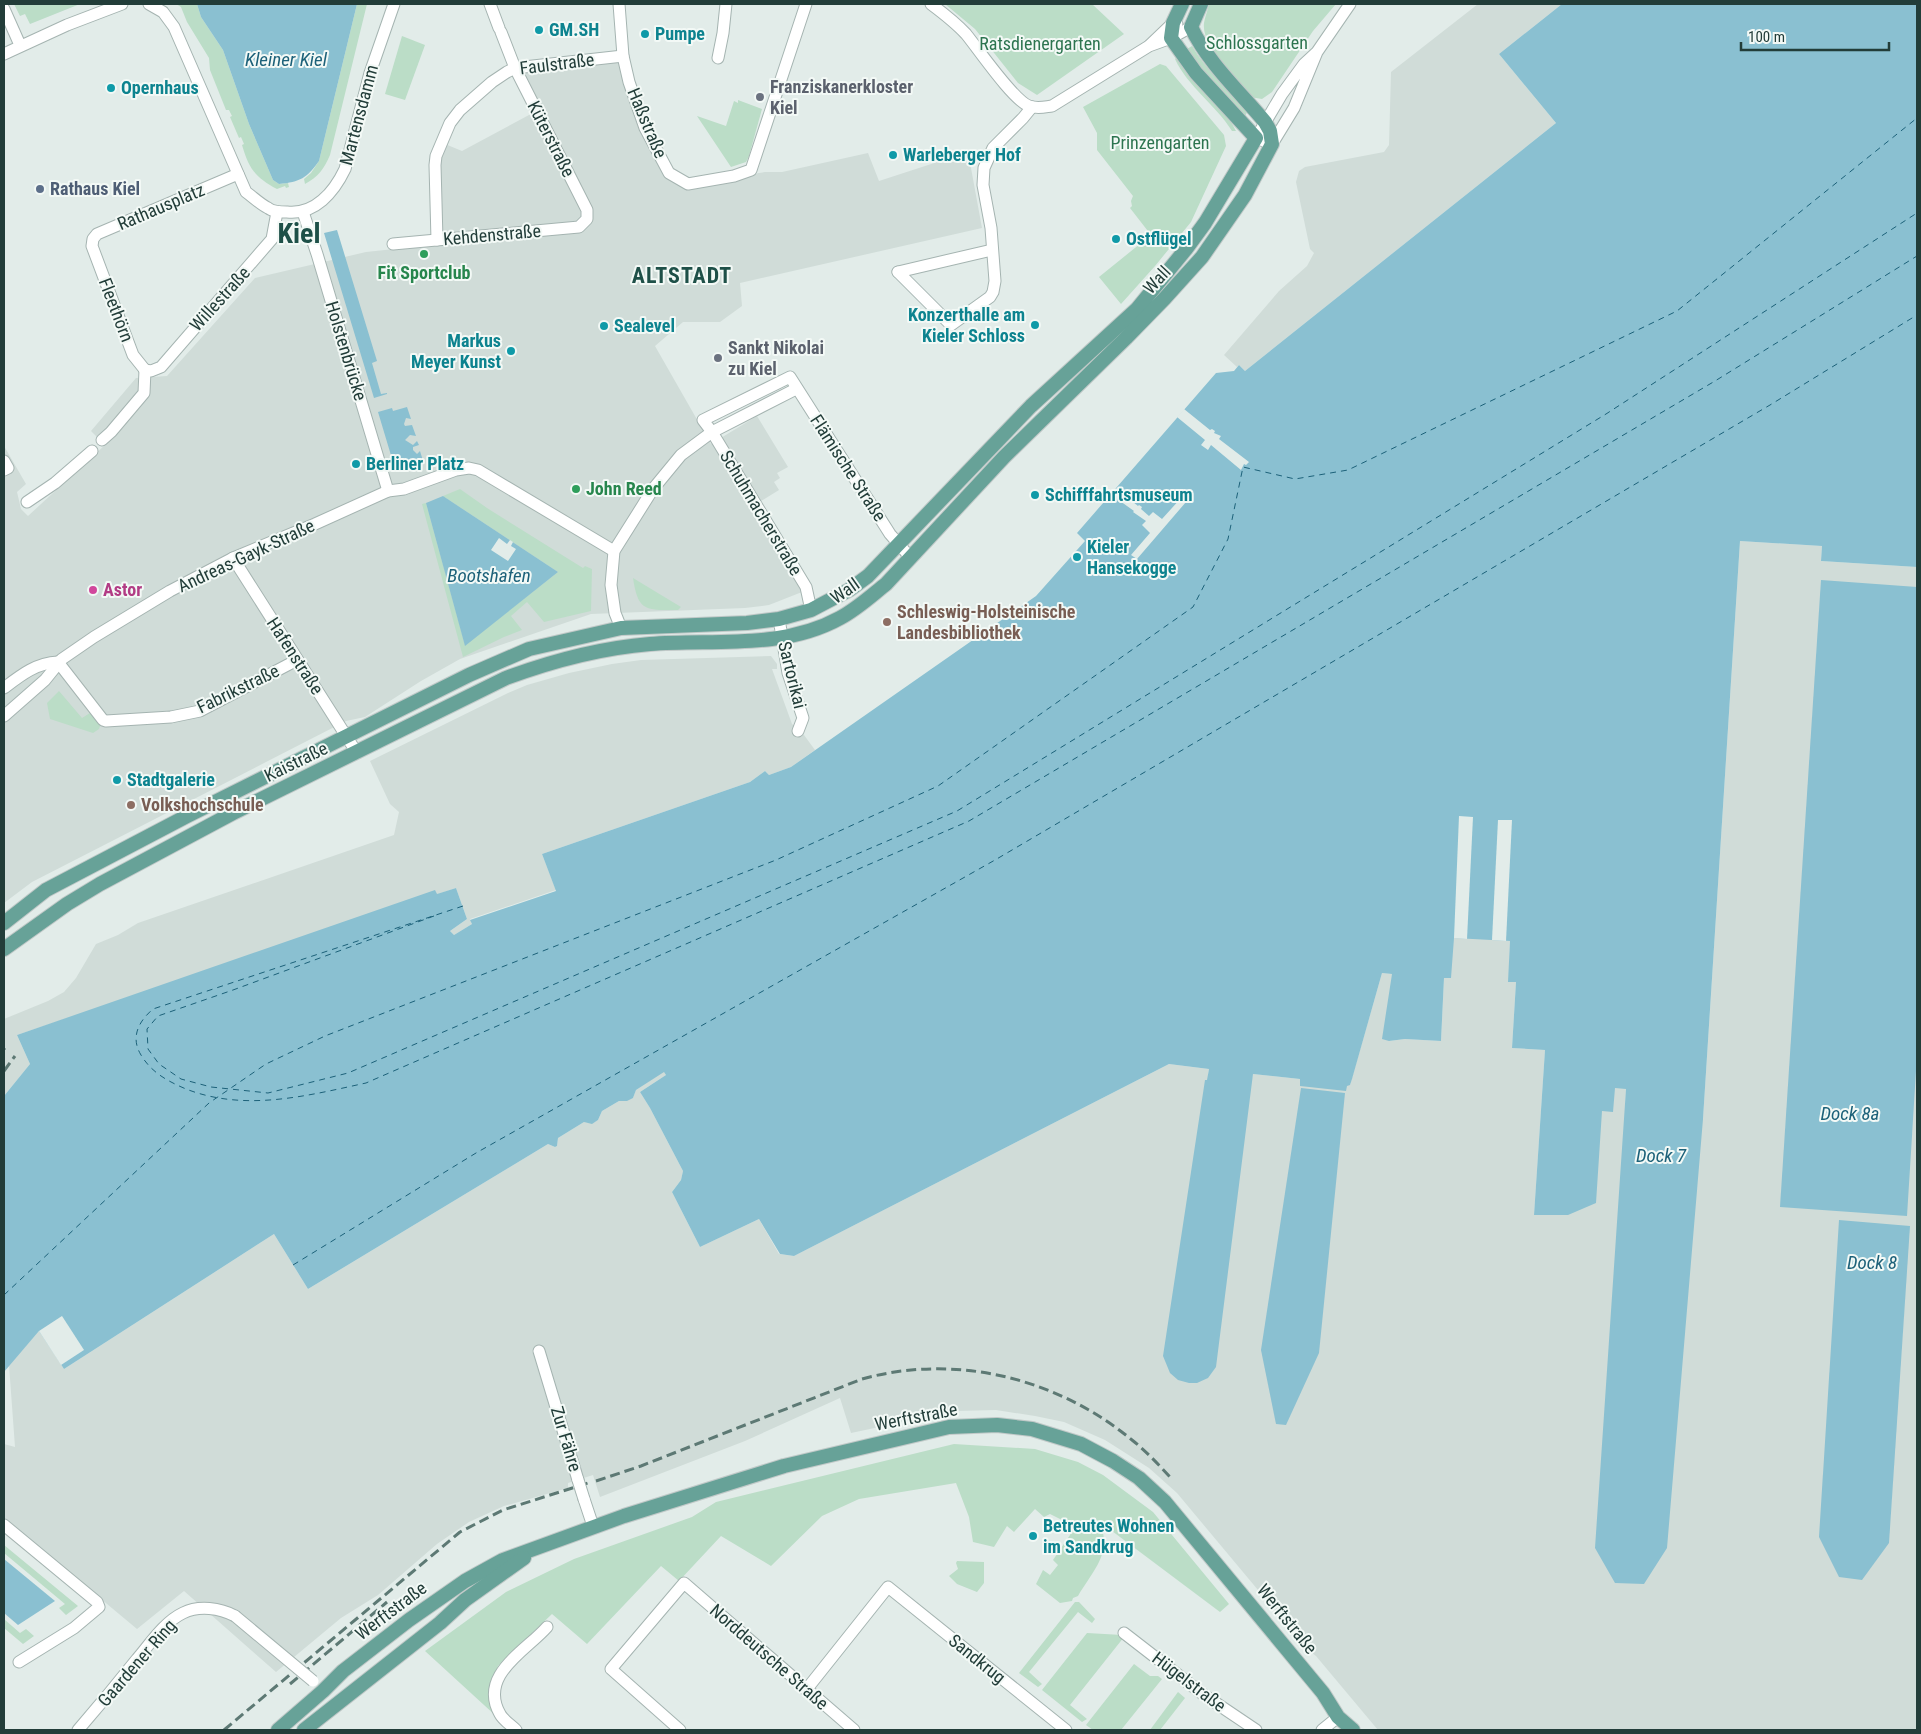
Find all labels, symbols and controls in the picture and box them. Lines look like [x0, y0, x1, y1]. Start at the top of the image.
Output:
place label: GM.SH [549, 19, 599, 40]
scale bar [1741, 20, 1888, 52]
place label: Pumpe [655, 23, 705, 44]
marker: GM.SH [533, 24, 545, 36]
marker: Pumpe [639, 28, 651, 40]
text: 100 m [1748, 28, 1785, 46]
park label: Schlossgarten [1206, 32, 1308, 53]
park label: Ratsdienergarten [979, 33, 1101, 54]
water label: Kleiner Kiel [245, 48, 328, 71]
street label: Faulstraße [518, 49, 595, 78]
street label: Martensdamm [335, 62, 382, 168]
place label: Franziskanerkloster Kiel [770, 76, 913, 118]
place label: Opernhaus [121, 77, 199, 98]
marker: Opernhaus [105, 82, 117, 94]
street label: Haßstraße [623, 84, 672, 161]
marker: Franziskanerkloster Kiel [754, 91, 766, 103]
street label: Küterstraße [523, 97, 580, 180]
park label: Prinzengarten [1110, 132, 1210, 153]
place label: Warleberger Hof [903, 144, 1021, 165]
marker: Warleberger Hof [887, 149, 899, 161]
place label: Rathaus Kiel [50, 178, 140, 199]
street label: Rathausplatz [114, 179, 208, 234]
marker: Rathaus Kiel [34, 183, 46, 195]
district label: Kiel [278, 217, 321, 250]
street label: Kehdenstraße [442, 220, 542, 249]
place label: Ostflügel [1126, 228, 1192, 249]
marker: Ostflügel [1110, 233, 1122, 245]
marker: Fit Sportclub [418, 248, 430, 260]
street label: Wall [1139, 261, 1175, 298]
street label: Willestraße [185, 262, 254, 335]
place label: Fit Sportclub [378, 262, 471, 283]
district label: ALTSTADT [632, 263, 732, 288]
street label: Fleethörn [95, 275, 138, 345]
street label: Holstenbrücke [321, 299, 372, 403]
place label: Konzerthalle am Kieler Schloss [908, 304, 1025, 346]
place label: Sealevel [614, 315, 675, 336]
marker: Konzerthalle am Kieler Schloss [1029, 319, 1041, 331]
marker: Sealevel [598, 320, 610, 332]
place label: Markus Meyer Kunst [411, 330, 501, 372]
place label: Sankt Nikolai zu Kiel [728, 337, 824, 379]
marker: Markus Meyer Kunst [505, 345, 517, 357]
marker: Sankt Nikolai zu Kiel [712, 352, 724, 364]
street label: Flämische Straße [806, 410, 891, 525]
street label: Schuhmacherstraße [716, 446, 807, 579]
place label: Berliner Platz [366, 453, 464, 474]
marker: Berliner Platz [350, 458, 362, 470]
place label: John Reed [586, 478, 662, 499]
marker: John Reed [570, 483, 582, 495]
place label: Schifffahrtsmuseum [1045, 484, 1193, 505]
marker: Schifffahrtsmuseum [1029, 489, 1041, 501]
street label: Andreas-Gayk-Straße [174, 515, 318, 596]
place label: Kieler Hansekogge [1087, 536, 1177, 578]
marker: Kieler Hansekogge [1071, 551, 1083, 563]
water label: Bootshafen [447, 564, 531, 587]
street label: Wall [826, 573, 863, 608]
place label: Astor [103, 579, 142, 600]
marker: Astor [87, 584, 99, 596]
place label: Schleswig-Holsteinische Landesbibliothek [897, 601, 1076, 643]
street label: Hafenstraße [263, 613, 328, 698]
marker: Schleswig-Holsteinische Landesbibliothek [881, 616, 893, 628]
street label: Sartorikai [774, 639, 811, 711]
street label: Fabrikstraße [193, 660, 282, 717]
street label: Kaistraße [261, 737, 331, 786]
place label: Stadtgalerie [127, 769, 215, 790]
marker: Stadtgalerie [111, 774, 123, 786]
place label: Volkshochschule [141, 794, 264, 815]
marker: Volkshochschule [125, 799, 137, 811]
water label: Dock 8a [1821, 1102, 1879, 1125]
water label: Dock 7 [1636, 1144, 1687, 1167]
water label: Dock 8 [1847, 1251, 1897, 1274]
street label: Werftstraße [873, 1398, 959, 1435]
street label: Zur Fähre [547, 1404, 586, 1474]
place label: Betreutes Wohnen im Sandkrug [1043, 1515, 1174, 1557]
marker: Betreutes Wohnen im Sandkrug [1027, 1530, 1039, 1542]
street label: Werftstraße [351, 1577, 430, 1644]
street label: Werftstraße [1253, 1580, 1322, 1658]
street label: Norddeutsche Straße [706, 1600, 833, 1714]
street label: Gaardener Ring [93, 1615, 180, 1711]
street label: Sandkrug [945, 1629, 1010, 1688]
street label: Hügelstraße [1148, 1647, 1230, 1716]

